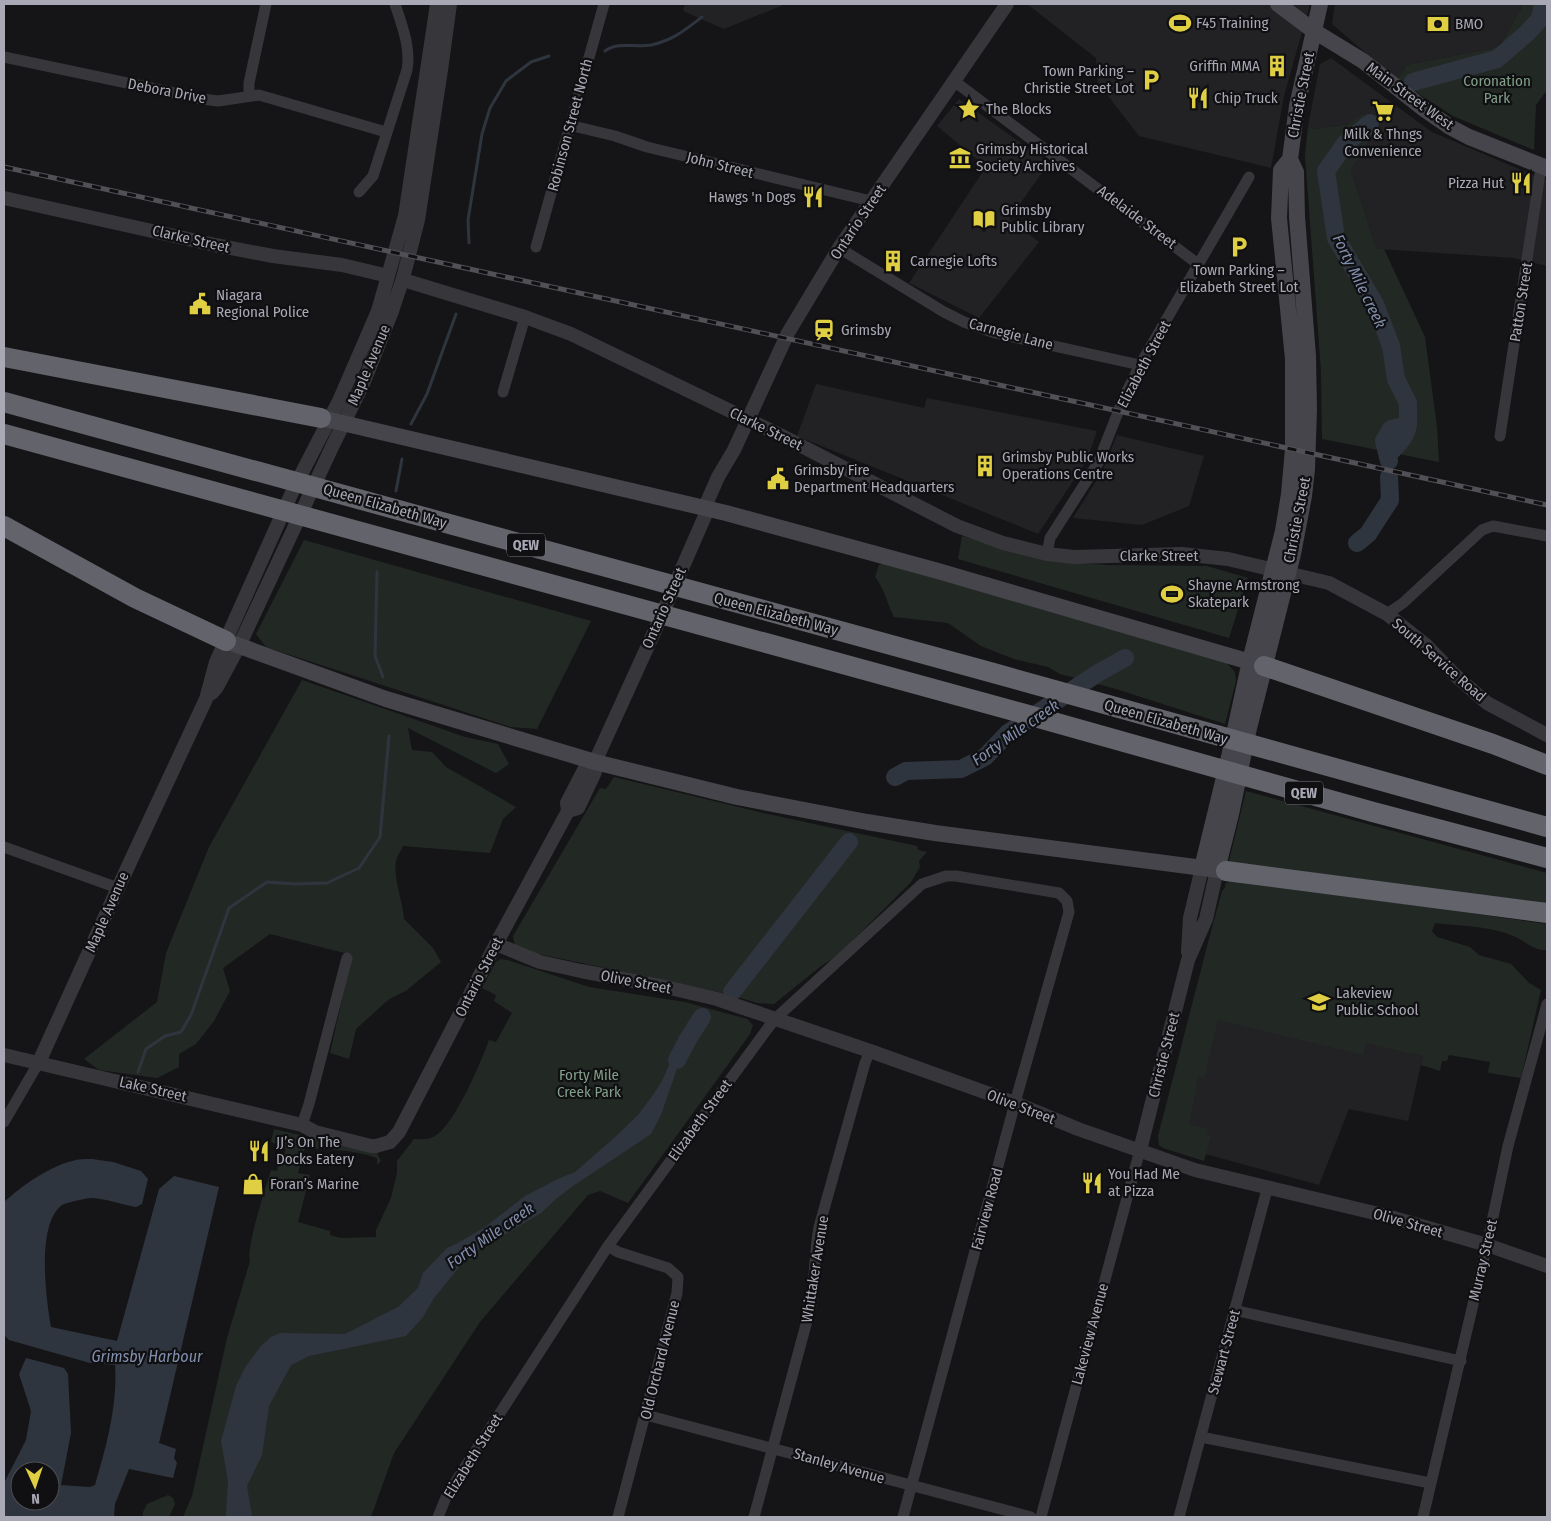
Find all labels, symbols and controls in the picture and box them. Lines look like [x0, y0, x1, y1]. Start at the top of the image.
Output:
sports icon: F45 Training [1167, 10, 1193, 36]
bank icon: BMO [1425, 11, 1451, 37]
place label: F45 Training [1196, 14, 1269, 32]
place label: BMO [1455, 15, 1483, 33]
street label: Christie Street [1284, 50, 1318, 140]
building icon: Griffin MMA [1264, 53, 1290, 79]
street label: Robinson Street North [544, 57, 596, 193]
place label: Griffin MMA [1189, 57, 1260, 75]
street label: Main Street West [1363, 58, 1457, 134]
place label: Town Parking – Christie Street Lot [1024, 62, 1134, 97]
parking icon: Town Parking – Christie Street Lot [1138, 67, 1164, 93]
park label: Coronation Park [1463, 72, 1531, 107]
street label: Debora Drive [126, 75, 208, 107]
restaurant icon: Chip Truck [1185, 85, 1211, 111]
place label: Chip Truck [1214, 89, 1278, 107]
place icon: The Blocks [956, 96, 982, 122]
supermarket icon: Milk & Thngs Convenience [1370, 98, 1396, 124]
place label: The Blocks [986, 100, 1052, 118]
place label: Milk & Thngs Convenience [1344, 125, 1422, 160]
place label: Grimsby Historical Society Archives [976, 140, 1088, 175]
museum icon: Grimsby Historical Society Archives [947, 145, 973, 171]
street label: John Street [685, 148, 755, 182]
restaurant icon: Pizza Hut [1508, 170, 1534, 196]
place label: Pizza Hut [1448, 174, 1504, 192]
street label: Ontario Street [826, 181, 890, 263]
street label: Adelaide Street [1094, 181, 1180, 253]
restaurant icon: Hawgs 'n Dogs [800, 184, 826, 210]
place label: Hawgs 'n Dogs [709, 188, 796, 206]
place label: Grimsby Public Library [1001, 201, 1085, 236]
library icon: Grimsby Public Library [971, 206, 997, 232]
street label: Clarke Street [151, 221, 231, 257]
water label: Forty Mile creek [1329, 231, 1390, 331]
parking icon: Town Parking – Elizabeth Street Lot [1226, 234, 1252, 260]
building icon: Carnegie Lofts [880, 248, 906, 274]
place label: Carnegie Lofts [910, 252, 997, 270]
place label: Town Parking – Elizabeth Street Lot [1179, 261, 1299, 296]
street label: Patton Street [1506, 261, 1536, 343]
place label: Niagara Regional Police [216, 286, 309, 321]
public building icon: Niagara Regional Police [187, 291, 213, 317]
street label: Carnegie Lane [967, 314, 1055, 354]
station icon: Grimsby [811, 317, 837, 343]
street label: Elizabeth Street [1113, 317, 1175, 411]
place label: Grimsby [841, 321, 891, 339]
street label: Maple Avenue [344, 322, 394, 408]
street label: Clarke Street [727, 404, 805, 454]
place label: Grimsby Public Works Operations Centre [1002, 448, 1134, 483]
building icon: Grimsby Public Works Operations Centre [972, 453, 998, 479]
place label: Grimsby Fire Department Headquarters [794, 461, 955, 496]
public building icon: Grimsby Fire Department Headquarters [765, 466, 791, 492]
street label: Christie Street [1280, 475, 1314, 565]
street label: Queen Elizabeth Way [321, 480, 449, 532]
road number: QEW [507, 534, 545, 556]
street label: Clarke Street [1120, 547, 1198, 565]
street label: Ontario Street [638, 565, 690, 651]
place label: Shayne Armstrong Skatepark [1188, 576, 1300, 611]
sports icon: Shayne Armstrong Skatepark [1159, 581, 1185, 607]
street label: Queen Elizabeth Way [712, 589, 840, 639]
street label: South Service Road [1388, 614, 1490, 706]
water label: Forty Mile creek [968, 695, 1063, 769]
street label: Queen Elizabeth Way [1102, 696, 1230, 748]
road number: QEW [1285, 781, 1323, 804]
street label: Maple Avenue [81, 869, 133, 955]
street label: Ontario Street [451, 934, 507, 1020]
street label: Olive Street [599, 966, 673, 998]
place label: Lakeview Public School [1336, 984, 1419, 1019]
school or university icon: Lakeview Public School [1306, 989, 1332, 1015]
street label: Christie Street [1145, 1010, 1183, 1100]
park label: Forty Mile Creek Park [557, 1066, 621, 1101]
street label: Lake Street [118, 1073, 189, 1106]
street label: Elizabeth Street [664, 1076, 736, 1164]
street label: Olive Street [984, 1086, 1058, 1128]
place label: JJ’s On The Docks Eatery [276, 1133, 354, 1168]
restaurant icon: JJ’s On The Docks Eatery [246, 1138, 272, 1164]
place label: You Had Me at Pizza [1108, 1165, 1180, 1200]
street label: Fairview Road [967, 1166, 1007, 1252]
restaurant icon: You Had Me at Pizza [1079, 1170, 1105, 1196]
shop icon: Foran’s Marine [240, 1171, 266, 1197]
place label: Foran’s Marine [270, 1175, 359, 1193]
water label: Forty Mile creek [443, 1198, 538, 1272]
street label: Olive Street [1371, 1204, 1445, 1242]
street label: Whittaker Avenue [798, 1214, 832, 1324]
street label: Murray Street [1465, 1218, 1501, 1302]
street label: Lakeview Avenue [1068, 1281, 1112, 1387]
street label: Old Orchard Avenue [636, 1299, 684, 1421]
street label: Stewart Street [1204, 1308, 1244, 1396]
water label: Grimsby Harbour [91, 1347, 203, 1366]
street label: Elizabeth Street [440, 1410, 506, 1502]
street label: Stanley Avenue [791, 1444, 887, 1488]
north arrow [10, 1461, 60, 1511]
text: N [31, 1490, 40, 1507]

